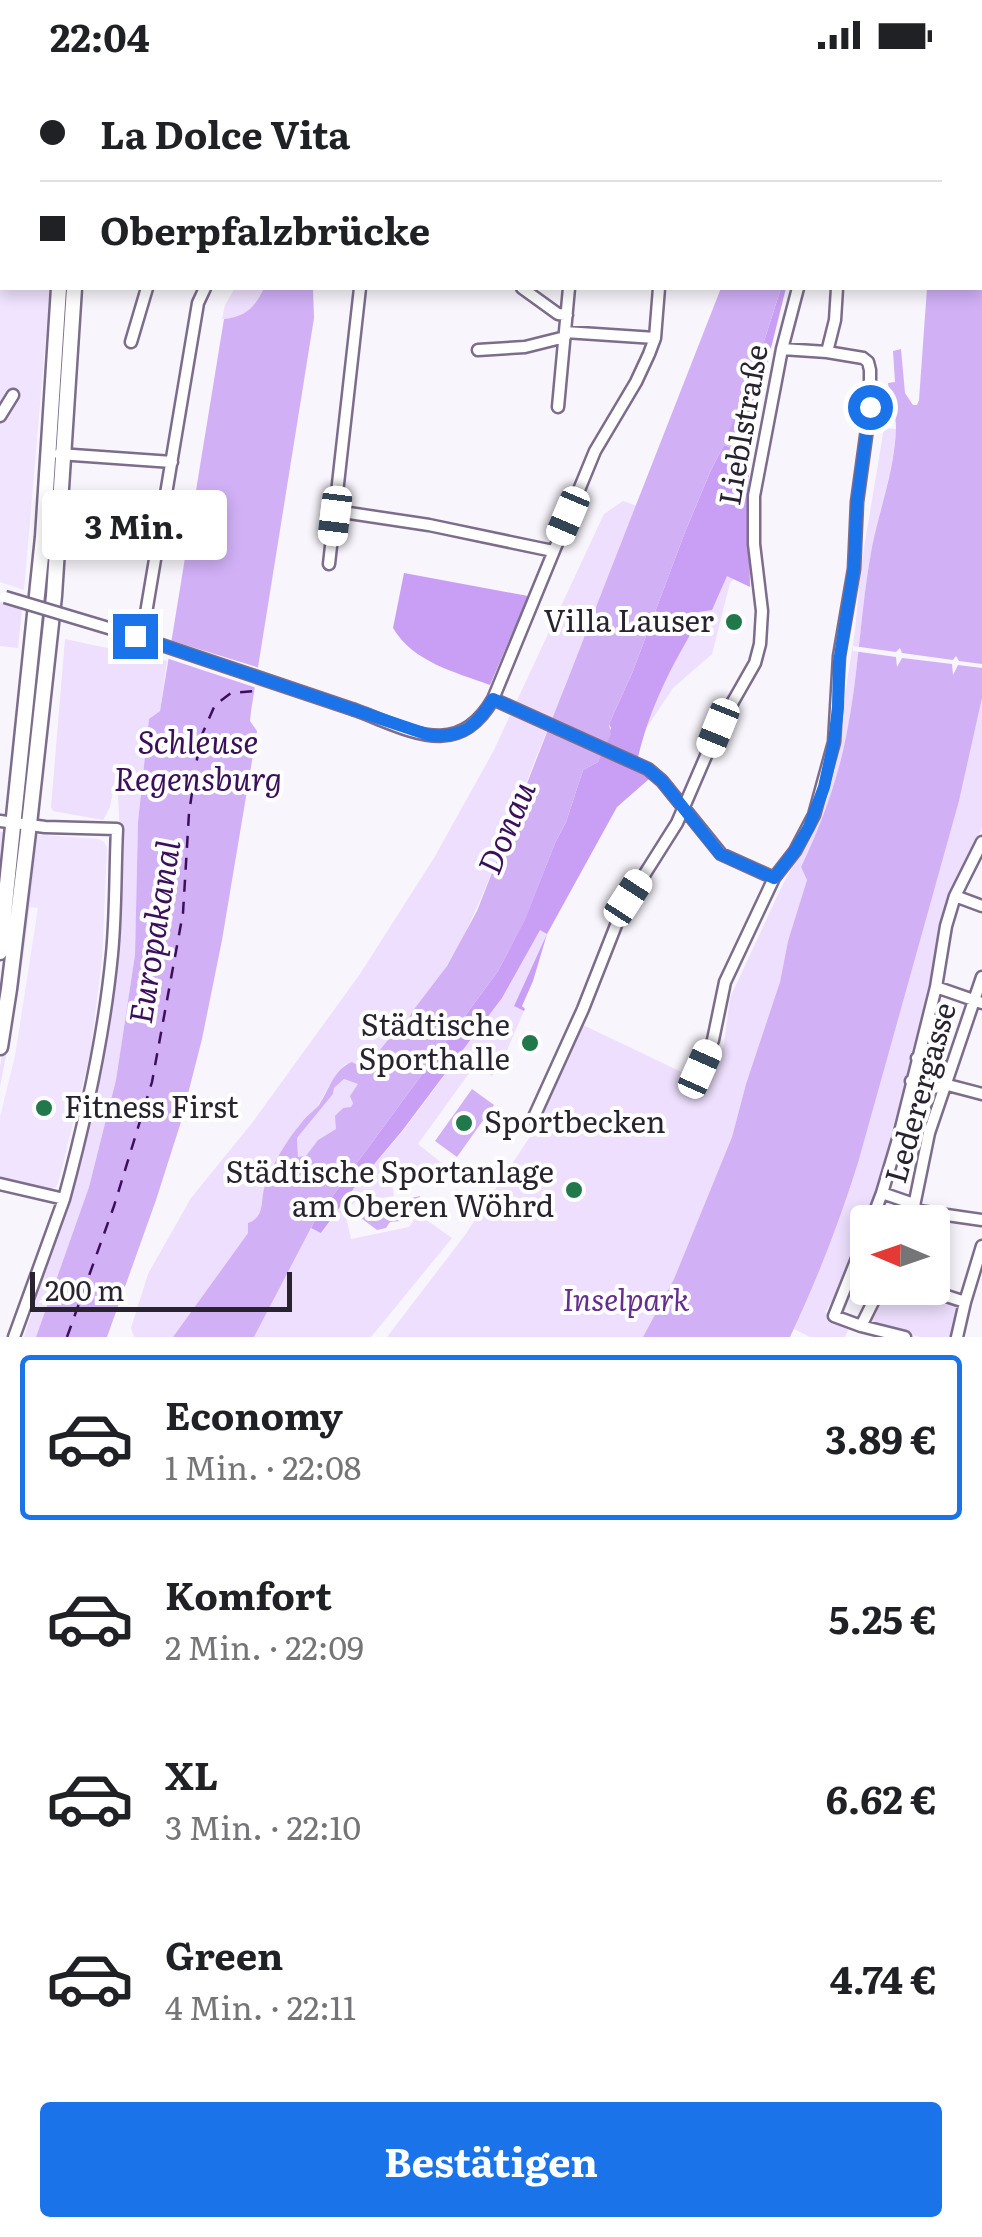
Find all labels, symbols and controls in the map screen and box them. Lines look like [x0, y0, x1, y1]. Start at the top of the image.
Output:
text: 22:04 [50, 7, 150, 64]
text: La Dolce Vita [100, 104, 350, 161]
text: Oberpfalzbrücke [100, 200, 430, 257]
street label: Lieblstraße [705, 341, 777, 508]
route start [848, 385, 893, 430]
car [542, 483, 594, 549]
car [316, 484, 354, 548]
callout: 3 Min. [42, 491, 228, 561]
text: 3 Min. [84, 501, 185, 549]
place label: Villa Lauser [543, 597, 714, 641]
marker: Villa Lauser [723, 611, 745, 633]
route end [113, 614, 158, 659]
car [693, 695, 743, 761]
water label: Schleuse Regensburg [114, 716, 282, 801]
water label: Donau [463, 773, 545, 881]
water label: Europakanal [114, 836, 190, 1027]
car [599, 865, 657, 931]
street label: Lederergasse [871, 997, 965, 1188]
place label: Städtische Sporthalle [359, 1001, 510, 1079]
marker: Städtische Sporthalle [519, 1032, 541, 1054]
car [674, 1035, 726, 1103]
place label: Fitness First [64, 1083, 239, 1127]
marker: Fitness First [33, 1097, 55, 1119]
place label: Sportbecken [484, 1098, 666, 1142]
marker: Sportbecken [453, 1112, 475, 1134]
place label: Städtische Sportanlage am Oberen Wöhrd [225, 1148, 554, 1226]
marker: Städtische Sportanlage am Oberen Wöhrd [563, 1179, 585, 1201]
north arrow [850, 1205, 950, 1305]
map controls [850, 1205, 950, 1305]
scale bar [30, 1267, 292, 1312]
text: 200 m [45, 1268, 124, 1310]
park label: Inselpark [562, 1276, 690, 1320]
text: Economy [165, 1385, 343, 1442]
icon: car [45, 1393, 135, 1483]
text: 3.89 € [825, 1409, 937, 1466]
text: 1 Min. · 22:08 [165, 1442, 361, 1490]
text: Komfort [165, 1565, 332, 1622]
icon: car [45, 1573, 135, 1663]
text: 5.25 € [829, 1589, 937, 1646]
text: 2 Min. · 22:09 [165, 1622, 364, 1670]
text: XL [165, 1745, 218, 1802]
icon: car [45, 1753, 135, 1843]
text: 6.62 € [826, 1769, 937, 1826]
text: 3 Min. · 22:10 [165, 1802, 361, 1850]
text: Green [165, 1925, 283, 1982]
icon: car [45, 1933, 135, 2023]
text: 4.74 € [830, 1949, 937, 2006]
text: 4 Min. · 22:11 [165, 1982, 356, 2030]
button: Bestätigen [40, 2102, 942, 2217]

